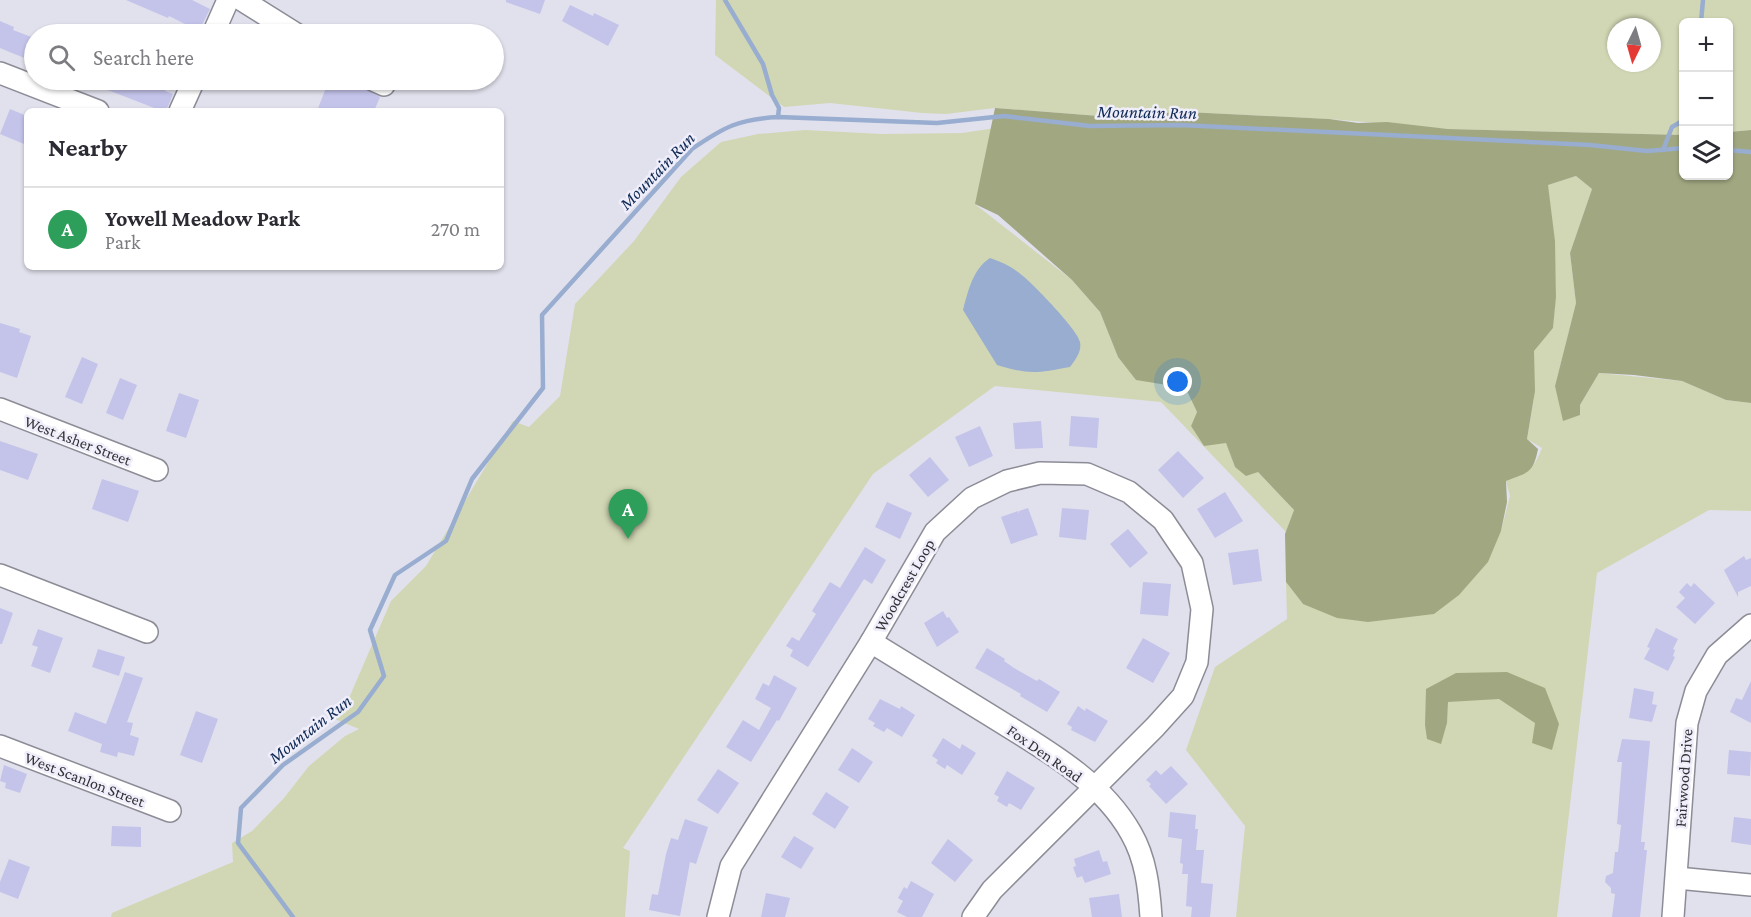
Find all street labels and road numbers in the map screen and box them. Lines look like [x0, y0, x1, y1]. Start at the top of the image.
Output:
street label: West Asher Street [22, 412, 134, 469]
street label: Woodcrest Loop [871, 536, 939, 635]
street label: Fox Den Road [1004, 721, 1086, 786]
street label: Fairwood Drive [1672, 728, 1695, 828]
street label: West Scanlon Street [23, 749, 148, 810]

